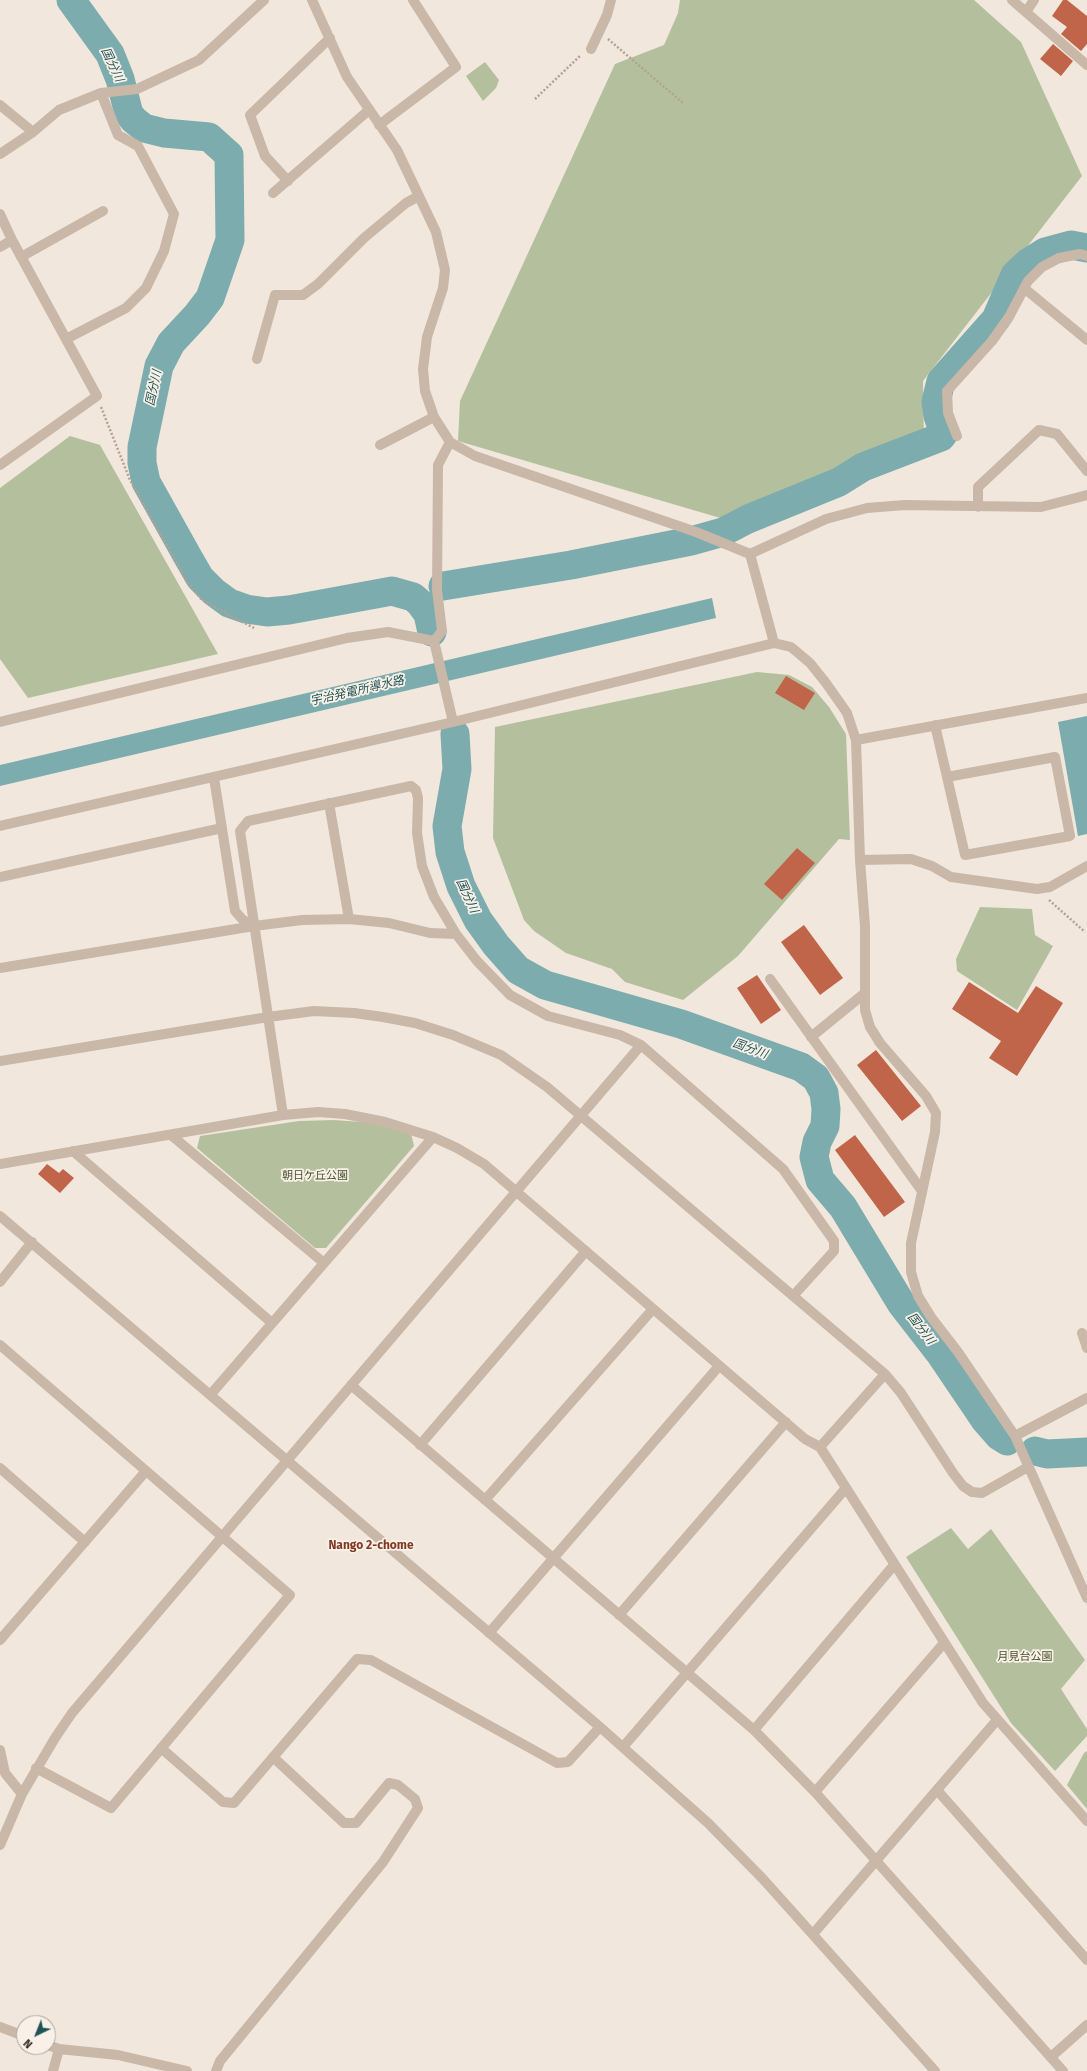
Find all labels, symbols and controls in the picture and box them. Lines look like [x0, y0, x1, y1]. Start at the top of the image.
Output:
water label: 国分川 [98, 46, 126, 84]
water label: 国分川 [143, 369, 165, 407]
water label: 宇治発電所導水路 [309, 673, 405, 709]
water label: 国分川 [453, 877, 481, 915]
water label: 国分川 [731, 1036, 769, 1062]
park label: 朝日ケ丘公園 [282, 1169, 348, 1183]
water label: 国分川 [904, 1310, 938, 1348]
district label: Nango 2-chome [328, 1539, 414, 1553]
park label: 月見台公園 [998, 1650, 1052, 1664]
north arrow [16, 2015, 56, 2055]
text: N [21, 2036, 35, 2051]

